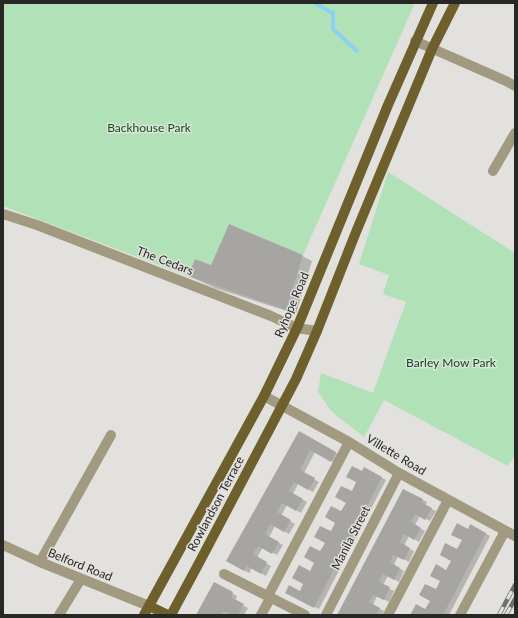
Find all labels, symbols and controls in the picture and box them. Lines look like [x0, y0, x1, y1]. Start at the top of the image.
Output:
park label: Backhouse Park [107, 121, 191, 135]
street label: The Cedars [135, 244, 195, 278]
street label: Ryhope Road [272, 270, 312, 340]
park label: Barley Mow Park [406, 356, 496, 370]
street label: Villette Road [364, 432, 428, 478]
street label: Rowlandson Terrace [185, 454, 247, 554]
street label: Manila Street [329, 504, 373, 572]
street label: Belford Road [46, 546, 114, 584]

